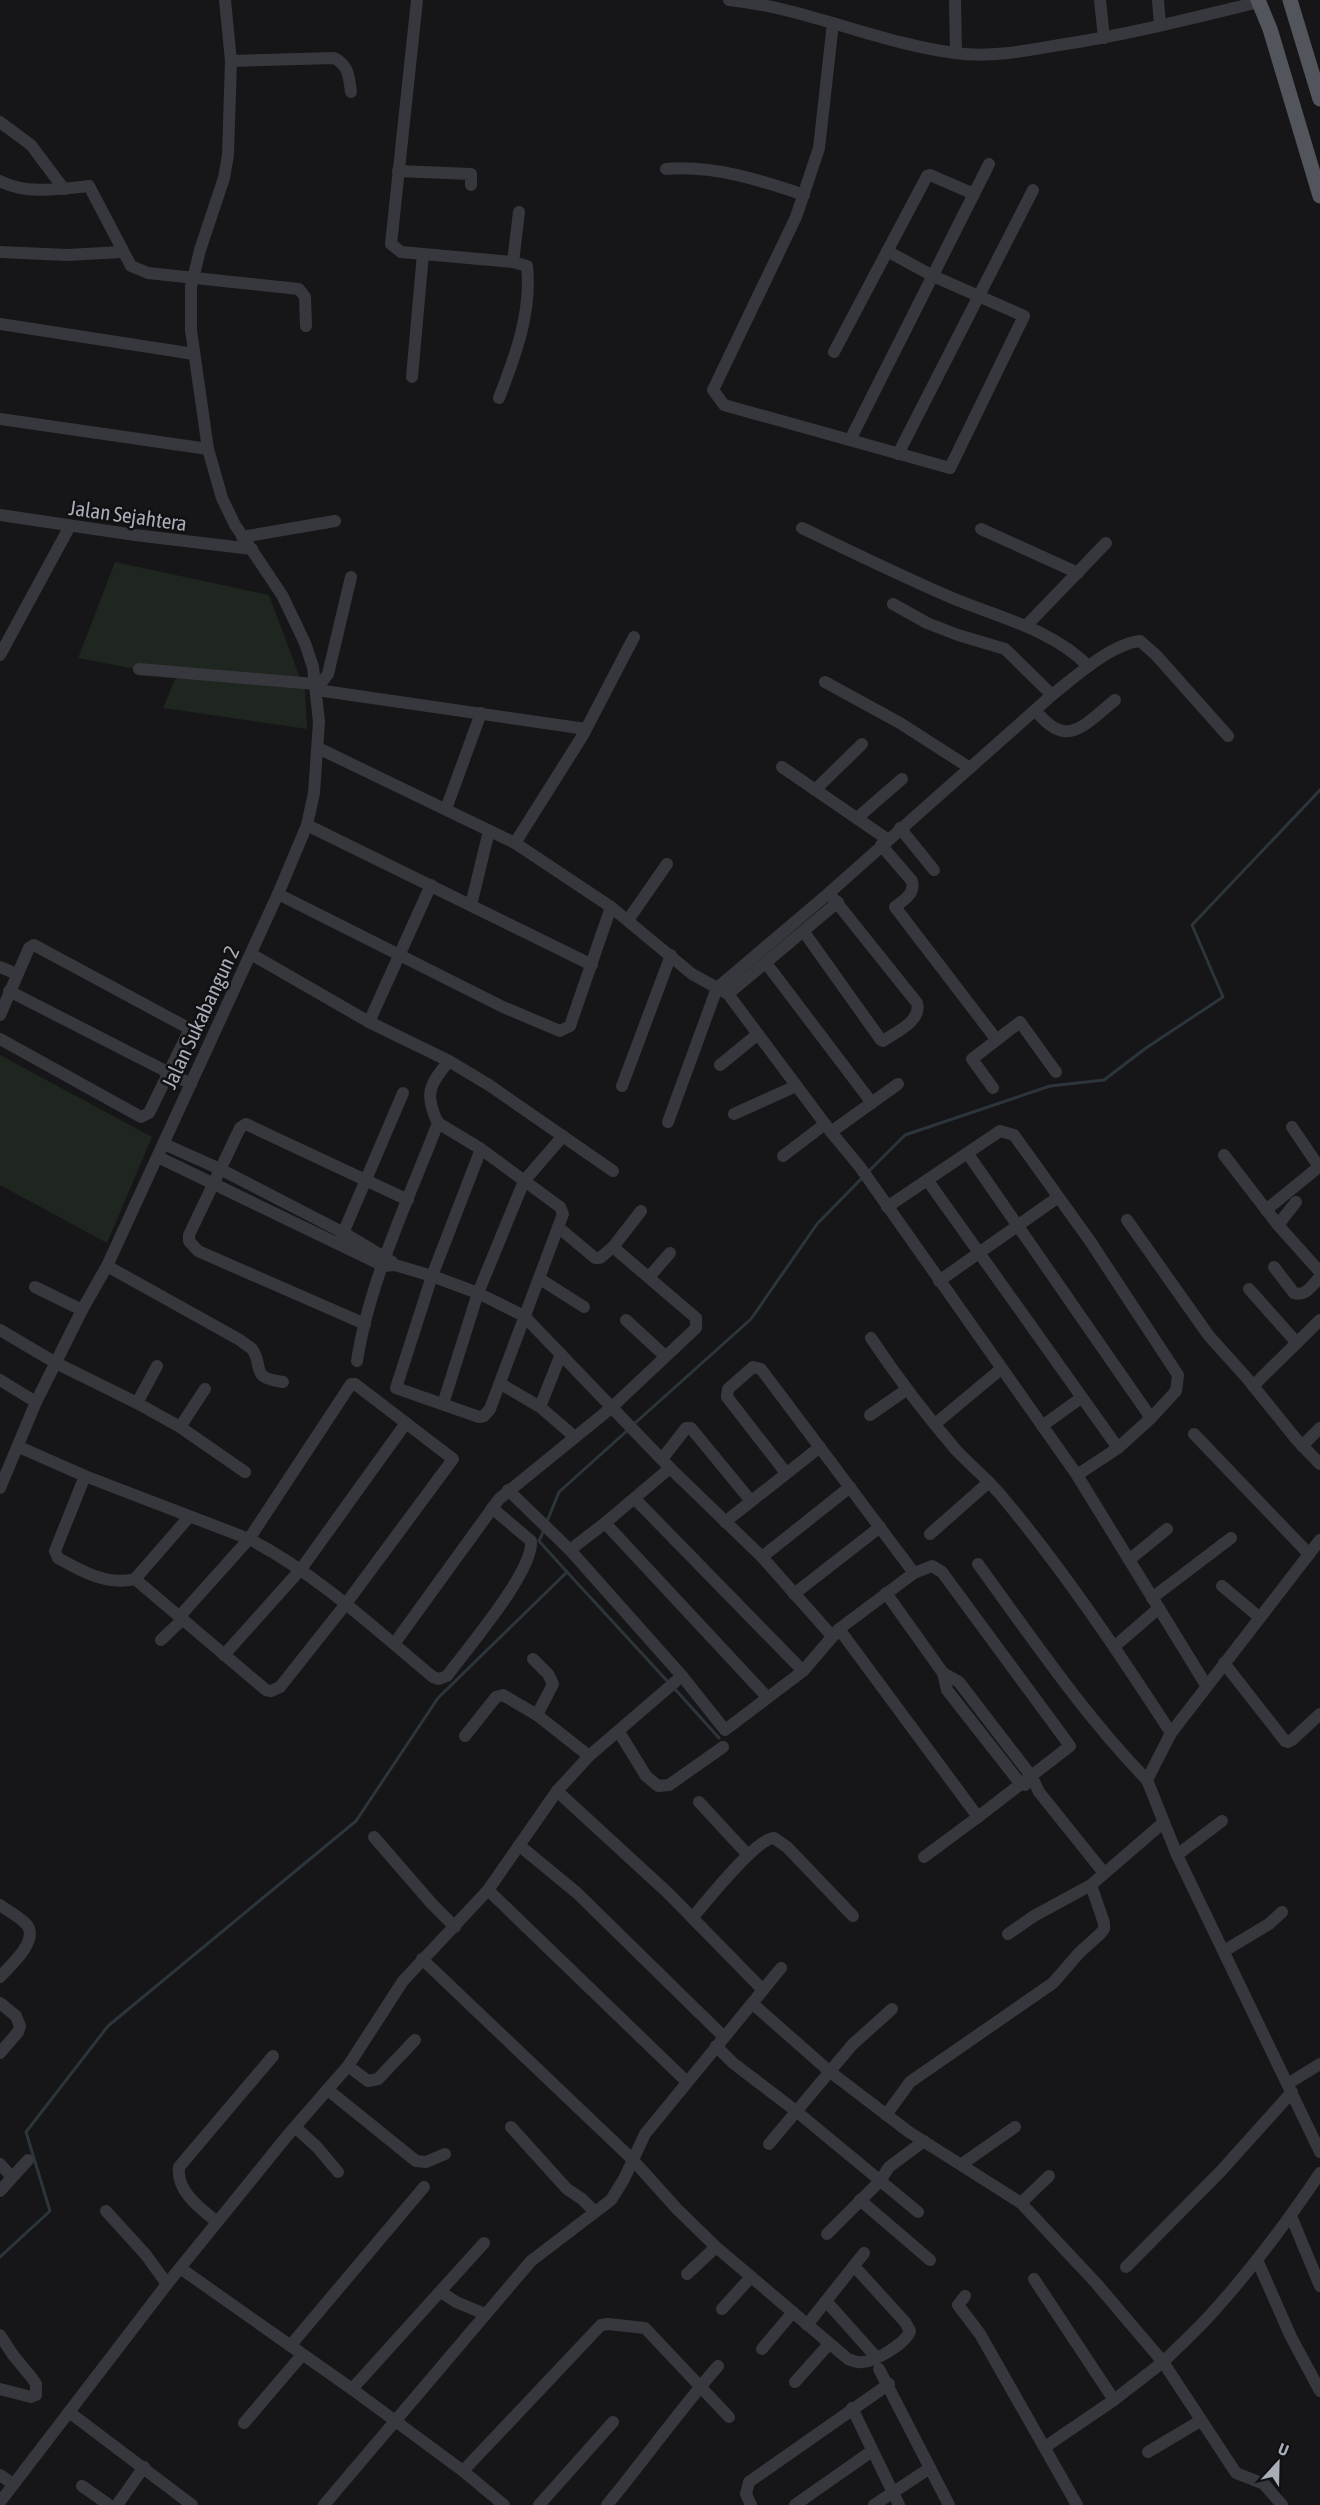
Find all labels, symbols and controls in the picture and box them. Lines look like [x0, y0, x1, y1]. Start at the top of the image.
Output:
street label: Jalan Sejahtera [67, 495, 189, 535]
street label: Jalan Sukabangun 2 [156, 942, 244, 1092]
north arrow [1248, 2433, 1308, 2493]
text: U [1276, 2439, 1291, 2459]

